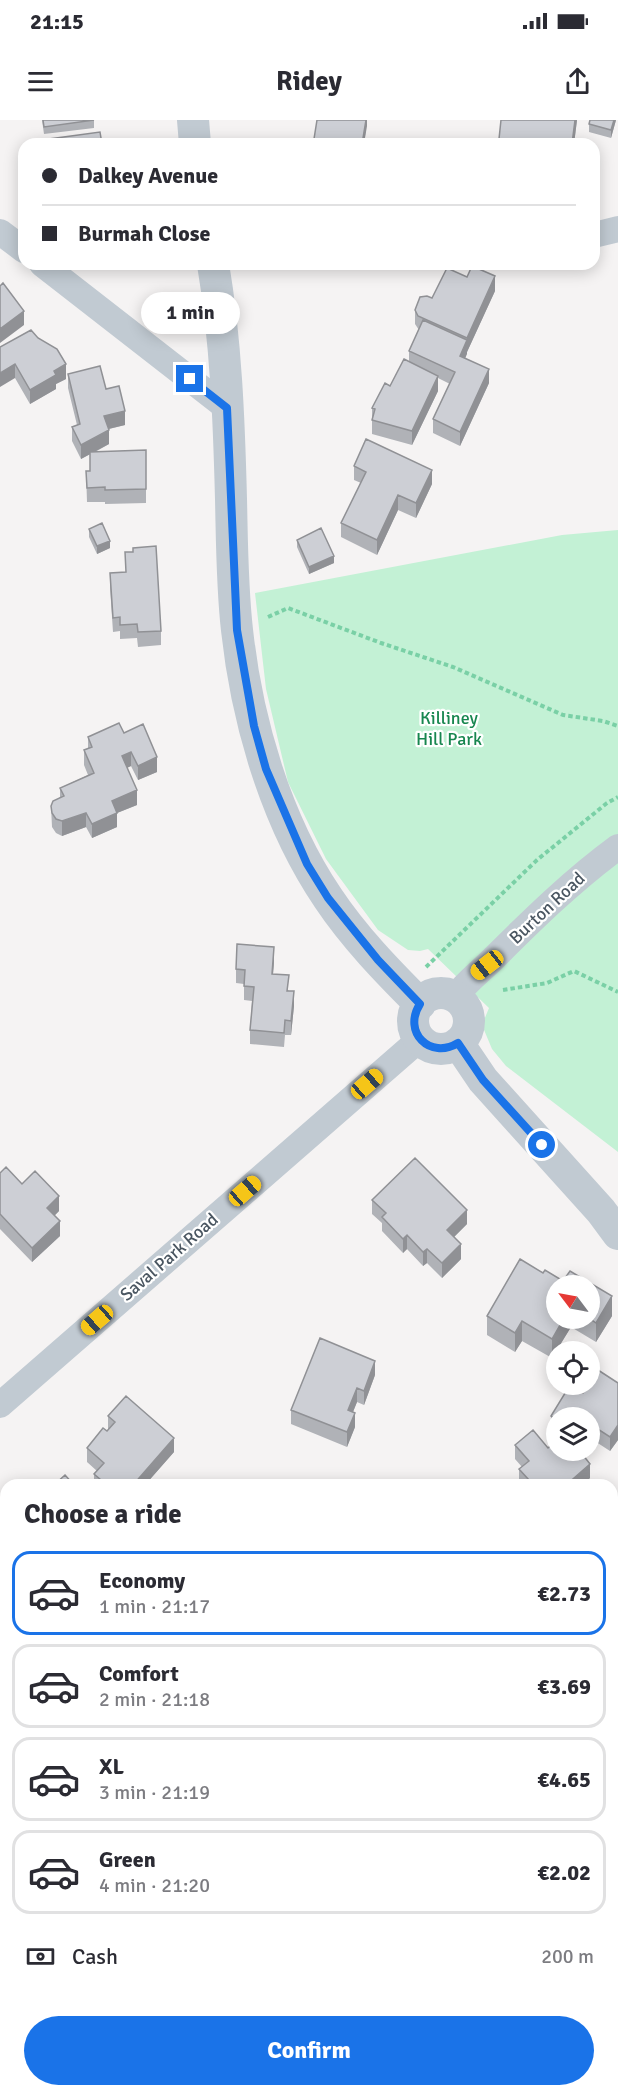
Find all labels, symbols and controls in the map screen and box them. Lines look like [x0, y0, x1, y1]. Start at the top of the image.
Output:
text: 21:15 [30, 8, 84, 35]
icon: menu [24, 65, 57, 98]
text: Ridey [276, 65, 342, 98]
icon: share [561, 65, 594, 98]
text: Dalkey Avenue [78, 162, 218, 189]
text: Burmah Close [78, 220, 210, 247]
callout: 1 min [140, 292, 240, 334]
text: 1 min [166, 300, 215, 325]
route end [176, 365, 203, 392]
park label: Killiney Hill Park [416, 707, 482, 750]
street label: Burton Road [505, 867, 589, 949]
car [467, 947, 507, 983]
car [348, 1065, 386, 1103]
route start [528, 1131, 555, 1158]
car [226, 1172, 264, 1210]
street label: Saval Park Road [116, 1209, 222, 1305]
north arrow [546, 1275, 600, 1329]
map controls [546, 1275, 600, 1461]
car [78, 1301, 116, 1339]
button: locate [546, 1341, 600, 1395]
button: layers [546, 1407, 600, 1461]
text: Choose a ride [24, 1498, 182, 1531]
icon: car [27, 1566, 81, 1620]
text: Economy [99, 1567, 185, 1594]
text: €2.73 [537, 1580, 591, 1607]
text: 1 min · 21:17 [99, 1594, 210, 1619]
icon: car [27, 1659, 81, 1713]
text: Comfort [99, 1660, 179, 1687]
text: €3.69 [537, 1673, 591, 1700]
text: 2 min · 21:18 [99, 1687, 210, 1712]
icon: car [27, 1752, 81, 1806]
text: XL [99, 1753, 124, 1780]
text: €4.65 [537, 1766, 591, 1793]
text: 3 min · 21:19 [99, 1780, 210, 1805]
icon: car [27, 1845, 81, 1899]
text: Green [99, 1846, 156, 1873]
text: €2.02 [537, 1859, 591, 1886]
text: 4 min · 21:20 [99, 1873, 210, 1898]
icon: cash [24, 1940, 57, 1973]
text: Cash [72, 1943, 118, 1970]
text: 200 m [541, 1944, 594, 1969]
button: Confirm [24, 2016, 594, 2085]

